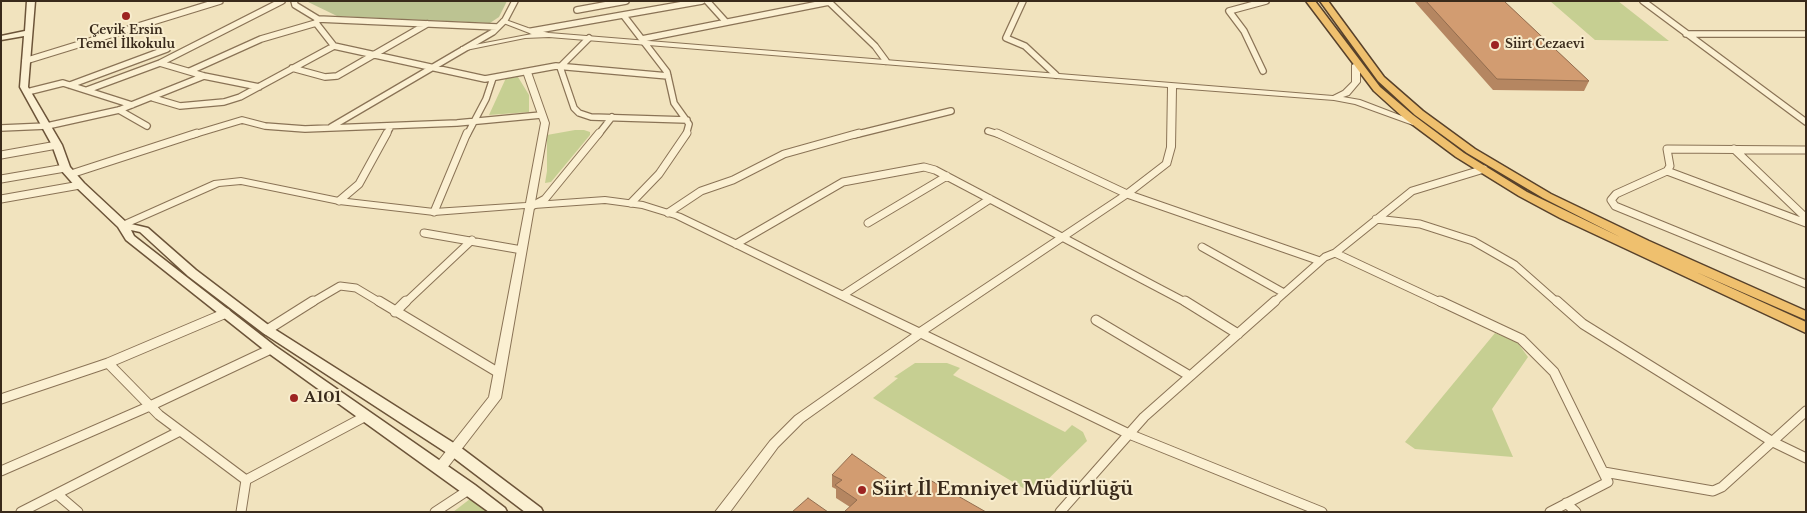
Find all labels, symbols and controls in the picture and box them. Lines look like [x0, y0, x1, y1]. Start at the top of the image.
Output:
marker: Çevik Ersin Temel İlkokulu [120, 10, 132, 22]
place label: Çevik Ersin Temel İlkokulu [77, 24, 175, 52]
place label: Siirt Cezaevi [1505, 38, 1585, 52]
marker: Siirt Cezaevi [1489, 39, 1501, 51]
place label: A101 [304, 389, 341, 407]
marker: A101 [288, 392, 300, 404]
place label: Siirt İl Emniyet Müdürlüğü [872, 479, 1133, 501]
marker: Siirt İl Emniyet Müdürlüğü [856, 484, 868, 496]

